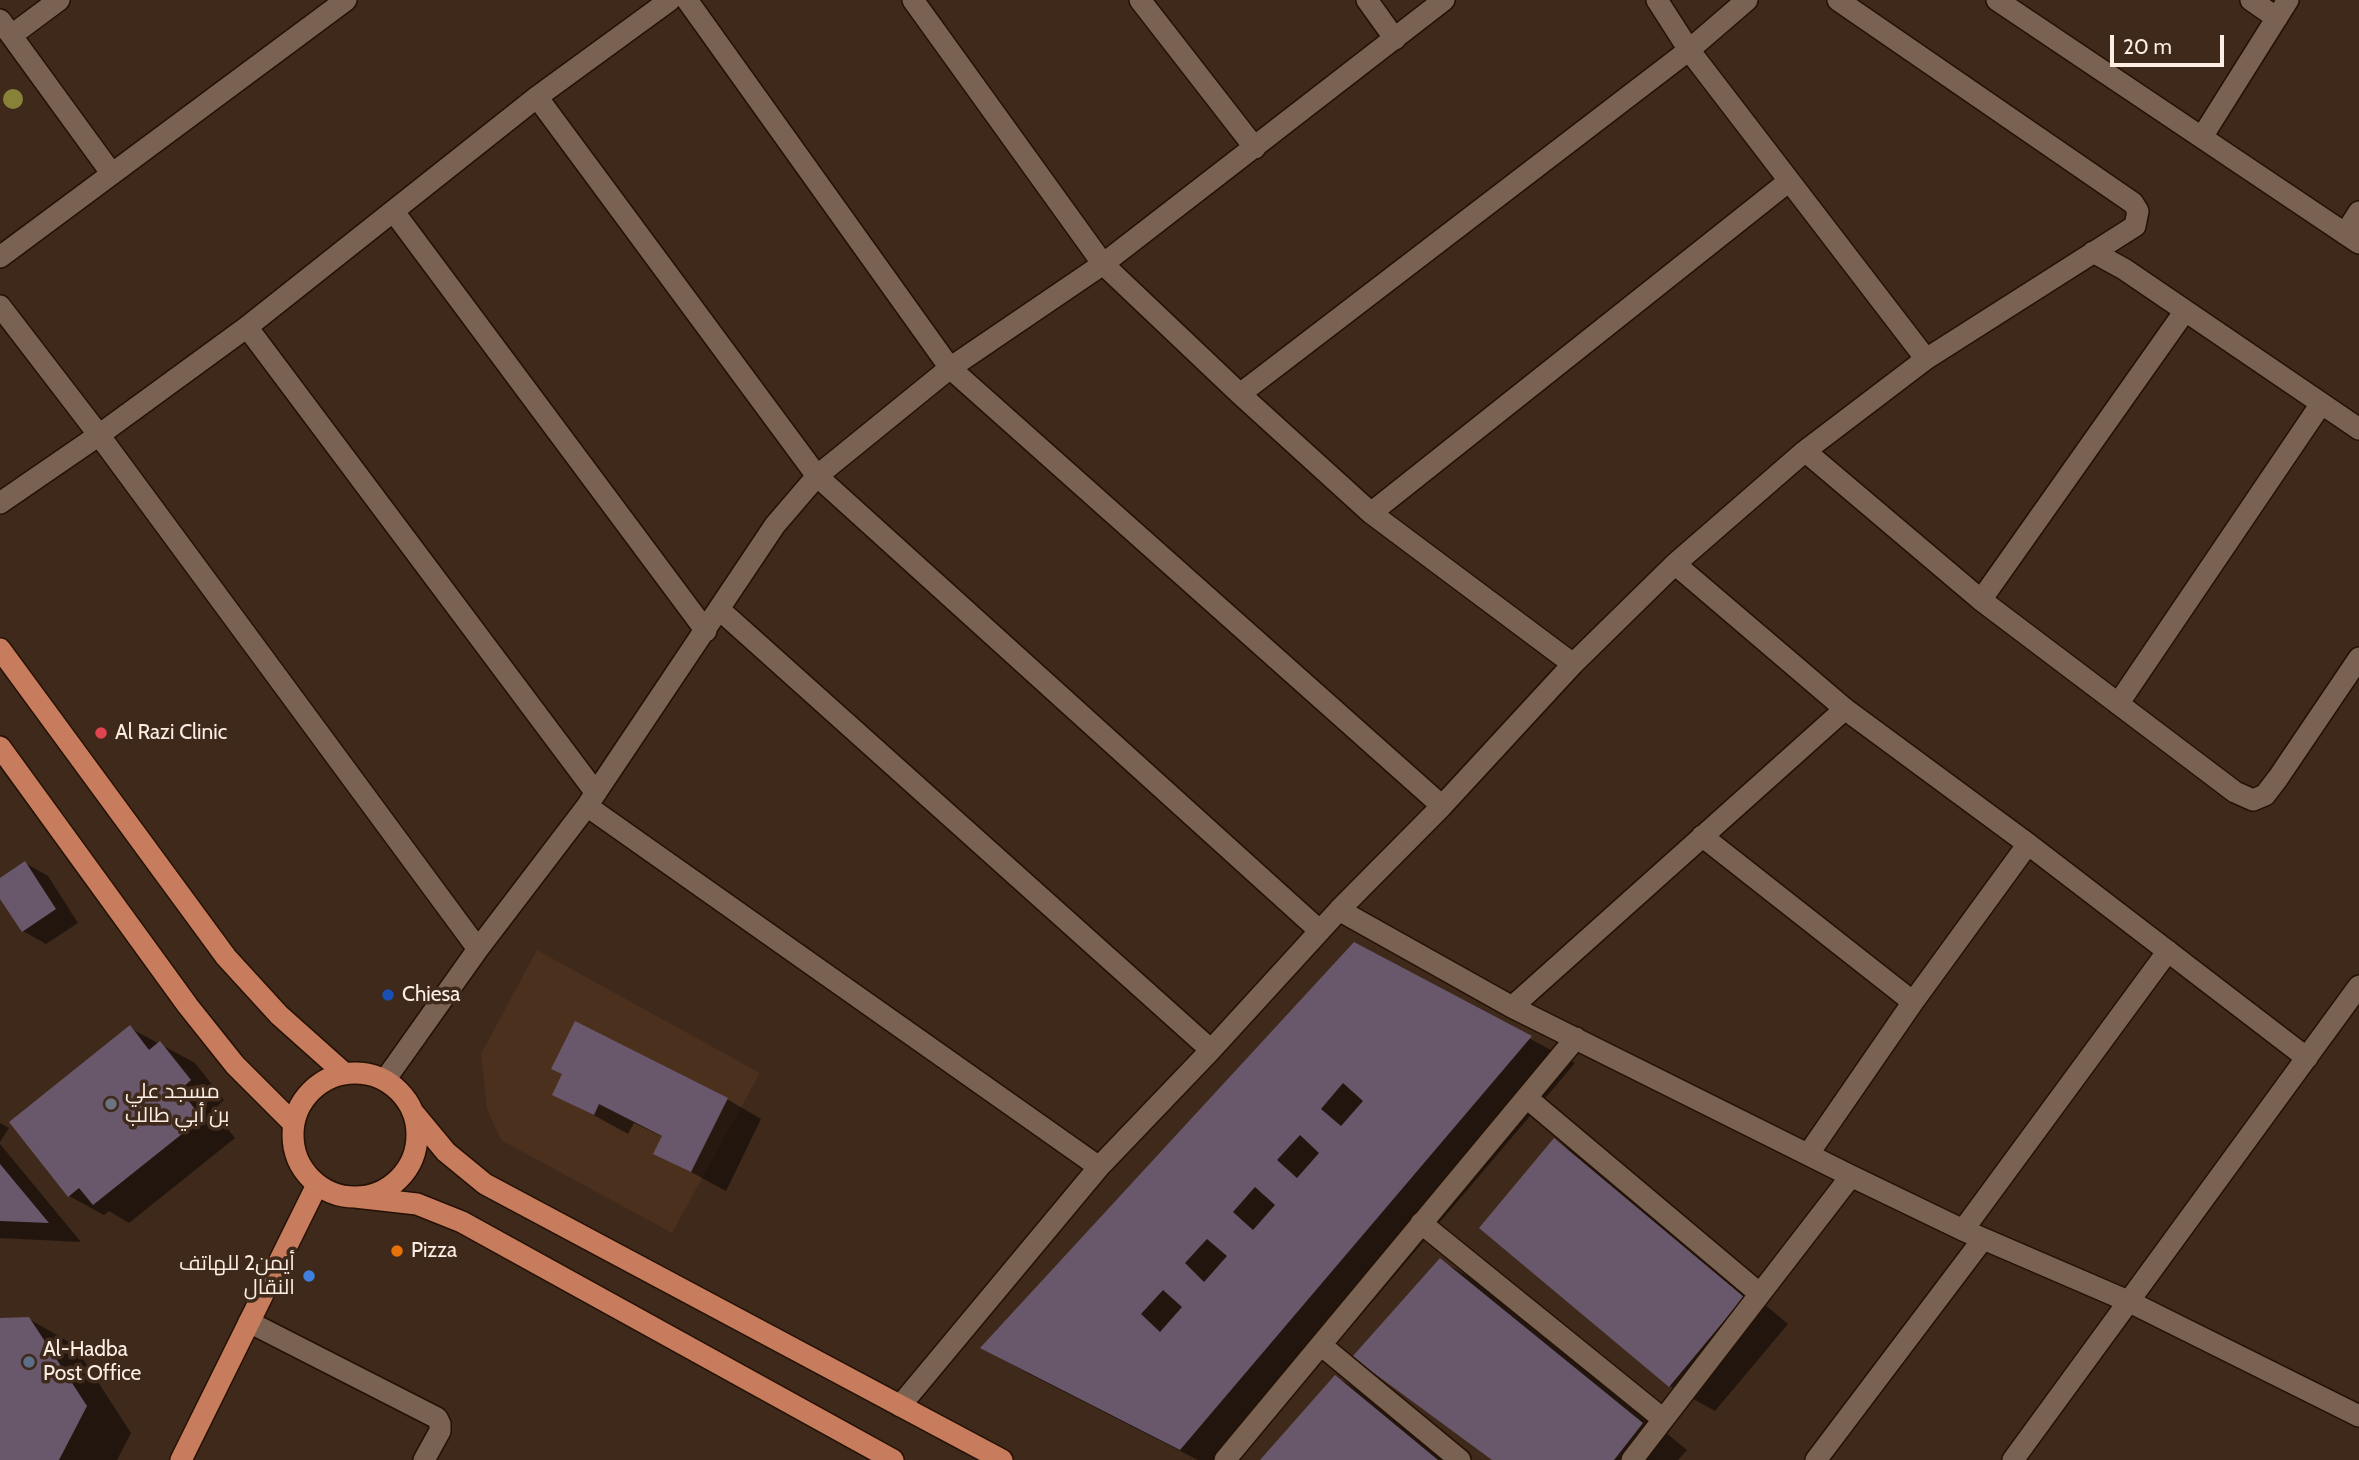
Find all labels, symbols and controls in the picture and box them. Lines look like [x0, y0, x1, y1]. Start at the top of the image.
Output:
scale bar [2114, 21, 2228, 65]
text: 20 m [2123, 34, 2172, 59]
place label: Al Razi Clinic [115, 720, 227, 746]
marker: Al Razi Clinic [93, 725, 109, 741]
place label: Chiesa [402, 982, 460, 1008]
marker: Chiesa [380, 987, 396, 1003]
place label: مسجد علي بن أبي طالب [125, 1079, 229, 1129]
marker: مسجد علي بن أبي طالب [103, 1096, 119, 1112]
place label: Pizza [411, 1238, 457, 1264]
marker: Pizza [389, 1243, 405, 1259]
place label: أيمن2 للهاتف النقال [179, 1251, 295, 1301]
marker: أيمن2 للهاتف النقال [301, 1268, 317, 1284]
place label: Al-Hadba Post Office [43, 1337, 141, 1387]
marker: Al-Hadba Post Office [21, 1354, 37, 1370]

